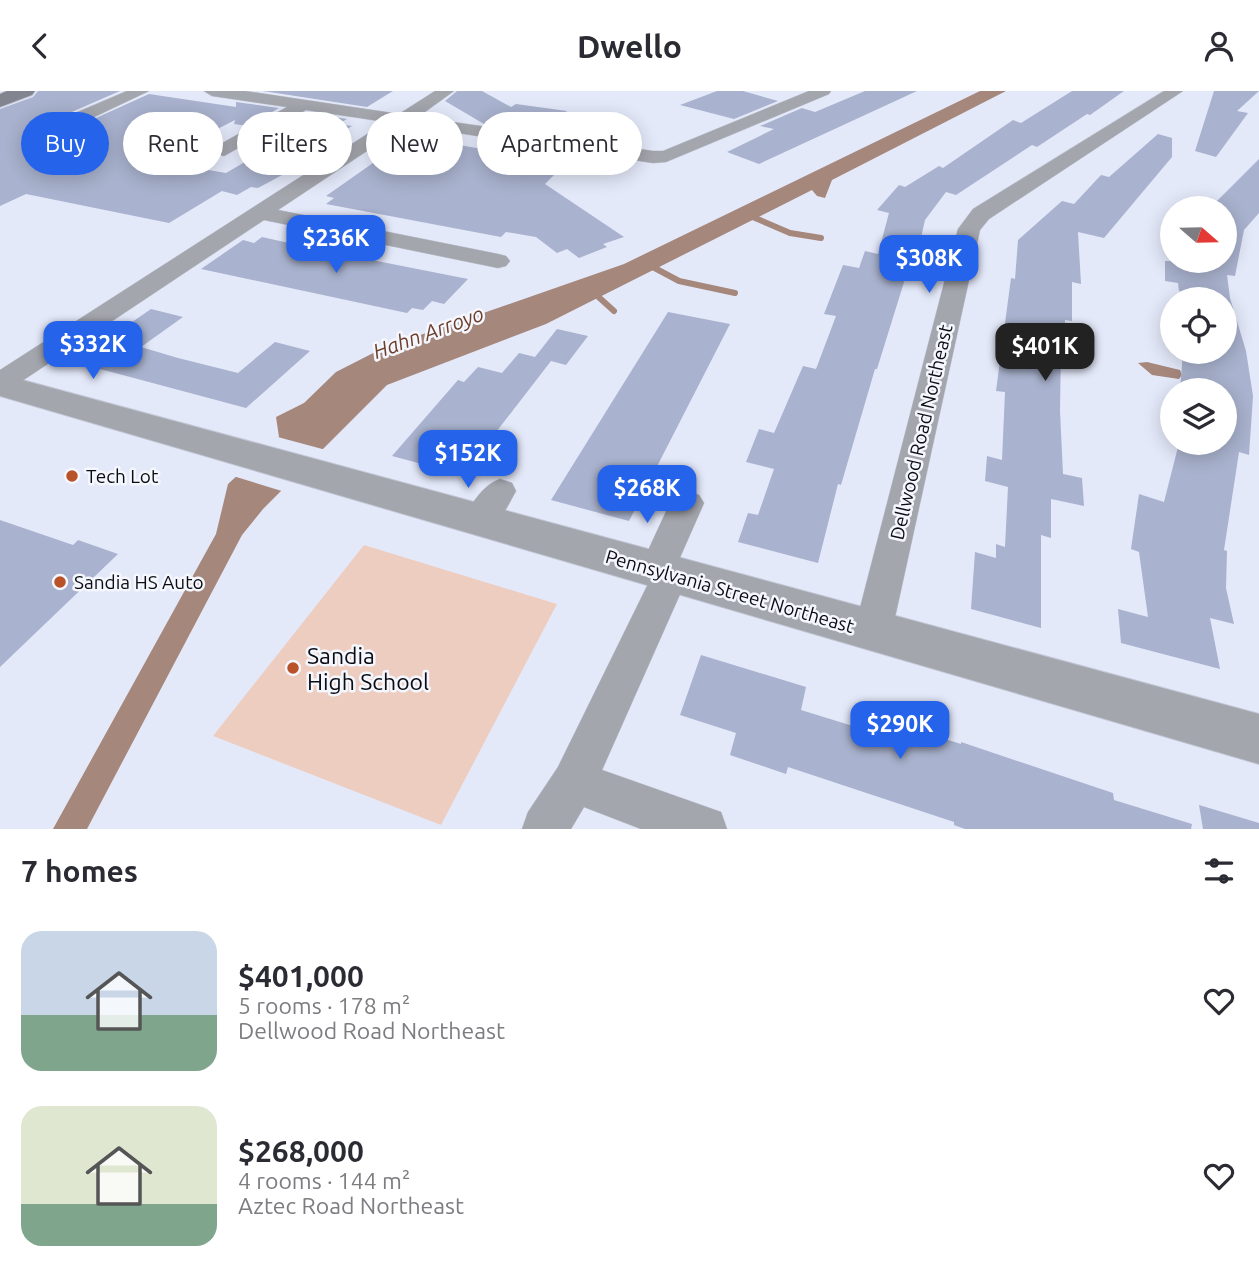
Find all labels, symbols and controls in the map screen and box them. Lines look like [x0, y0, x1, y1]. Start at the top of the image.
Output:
icon: back [21, 27, 59, 65]
icon: person [1200, 27, 1238, 65]
text: Dwello [577, 28, 682, 64]
chip: Buy [21, 112, 109, 175]
chip: Rent [123, 112, 223, 175]
chip: Filters [237, 112, 352, 175]
chip: New [366, 112, 463, 175]
chip: Apartment [477, 112, 642, 175]
north arrow [1160, 196, 1237, 273]
map controls [1160, 196, 1237, 455]
pin: $236K [287, 215, 385, 275]
text: $236K [302, 225, 370, 250]
pin: $308K [880, 235, 978, 295]
text: $308K [895, 245, 963, 270]
button: locate [1160, 287, 1237, 364]
water label: Hahn Arroyo [370, 301, 486, 363]
pin: $332K [44, 321, 142, 381]
street label: Dellwood Road Northeast [885, 322, 957, 542]
pin: $401K [996, 323, 1094, 383]
text: $332K [59, 331, 127, 356]
text: $401K [1011, 333, 1079, 358]
button: layers [1160, 378, 1237, 455]
pin: $152K [419, 431, 517, 490]
text: $152K [434, 440, 502, 465]
place label: Tech Lot [86, 465, 159, 487]
pin: $268K [598, 465, 696, 525]
marker: Tech Lot [64, 468, 80, 484]
text: $268K [613, 475, 681, 500]
street label: Pennsylvania Street Northeast [603, 545, 857, 637]
place label: Sandia HS Auto [74, 571, 204, 593]
marker: Sandia HS Auto [52, 574, 68, 590]
place label: Sandia High School [307, 643, 429, 694]
marker: Sandia High School [285, 660, 301, 676]
pin: $290K [851, 701, 949, 761]
text: $290K [866, 711, 934, 736]
icon: filters [1200, 852, 1238, 890]
text: 7 homes [21, 854, 138, 888]
icon: home [77, 959, 161, 1043]
text: $401,000 [238, 959, 364, 993]
icon: heart [1200, 982, 1238, 1020]
text: 5 rooms · 178 m² [238, 993, 410, 1018]
text: Dellwood Road Northeast [238, 1018, 505, 1043]
icon: home [77, 1134, 161, 1218]
text: $268,000 [238, 1134, 364, 1168]
icon: heart [1200, 1157, 1238, 1195]
text: 4 rooms · 144 m² [238, 1168, 410, 1193]
text: Aztec Road Northeast [238, 1193, 464, 1218]

